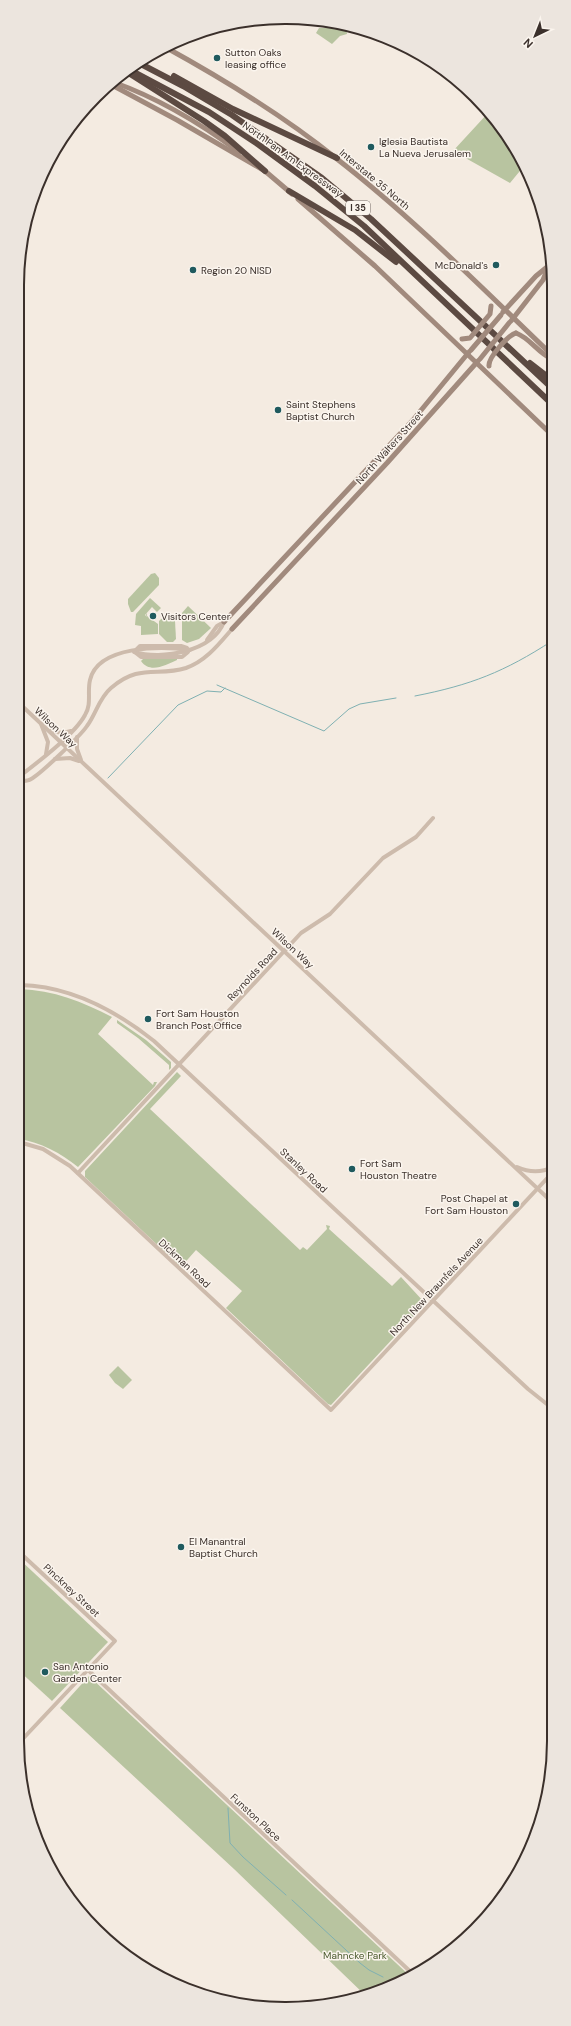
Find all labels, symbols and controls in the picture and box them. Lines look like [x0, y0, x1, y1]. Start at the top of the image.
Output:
north arrow [515, 16, 555, 56]
text: N [520, 35, 536, 51]
place label: Sutton Oaks leasing office [225, 46, 286, 71]
marker: Sutton Oaks leasing office [212, 53, 222, 63]
street label: North Pan Am Expressway [240, 119, 346, 200]
place label: Iglesia Bautista La Nueva Jerusalem [379, 135, 471, 160]
marker: Iglesia Bautista La Nueva Jerusalem [366, 142, 376, 152]
street label: Interstate 35 North [337, 146, 413, 213]
road number: I 35 [346, 201, 370, 215]
place label: McDonald's [435, 259, 488, 272]
marker: McDonald's [491, 260, 501, 270]
place label: Region 20 NISD [201, 264, 272, 277]
marker: Region 20 NISD [188, 265, 198, 275]
place label: Saint Stephens Baptist Church [286, 398, 356, 423]
marker: Saint Stephens Baptist Church [273, 405, 283, 415]
street label: North Walters Street [353, 408, 426, 487]
place label: Visitors Center [161, 610, 231, 623]
marker: Visitors Center [148, 611, 158, 621]
street label: Wilson Way [32, 704, 80, 751]
street label: Wilson Way [269, 925, 317, 972]
street label: Reynolds Road [224, 945, 280, 1004]
place label: Fort Sam Houston Branch Post Office [156, 1007, 242, 1032]
marker: Fort Sam Houston Branch Post Office [143, 1014, 153, 1024]
street label: Stanley Road [277, 1145, 330, 1196]
place label: Fort Sam Houston Theatre [360, 1157, 437, 1182]
marker: Fort Sam Houston Theatre [347, 1164, 357, 1174]
place label: Post Chapel at Fort Sam Houston [425, 1192, 508, 1217]
marker: Post Chapel at Fort Sam Houston [511, 1199, 521, 1209]
street label: North New Braunfels Avenue [387, 1234, 486, 1339]
street label: Dickman Road [156, 1236, 213, 1291]
place label: El Manantral Baptist Church [189, 1535, 258, 1560]
marker: El Manantral Baptist Church [176, 1542, 186, 1552]
street label: Pinckney Street [41, 1561, 103, 1620]
place label: San Antonio Garden Center [53, 1660, 122, 1685]
marker: San Antonio Garden Center [40, 1667, 50, 1677]
street label: Funston Place [228, 1791, 284, 1844]
park label: Mahncke Park [323, 1949, 387, 1962]

